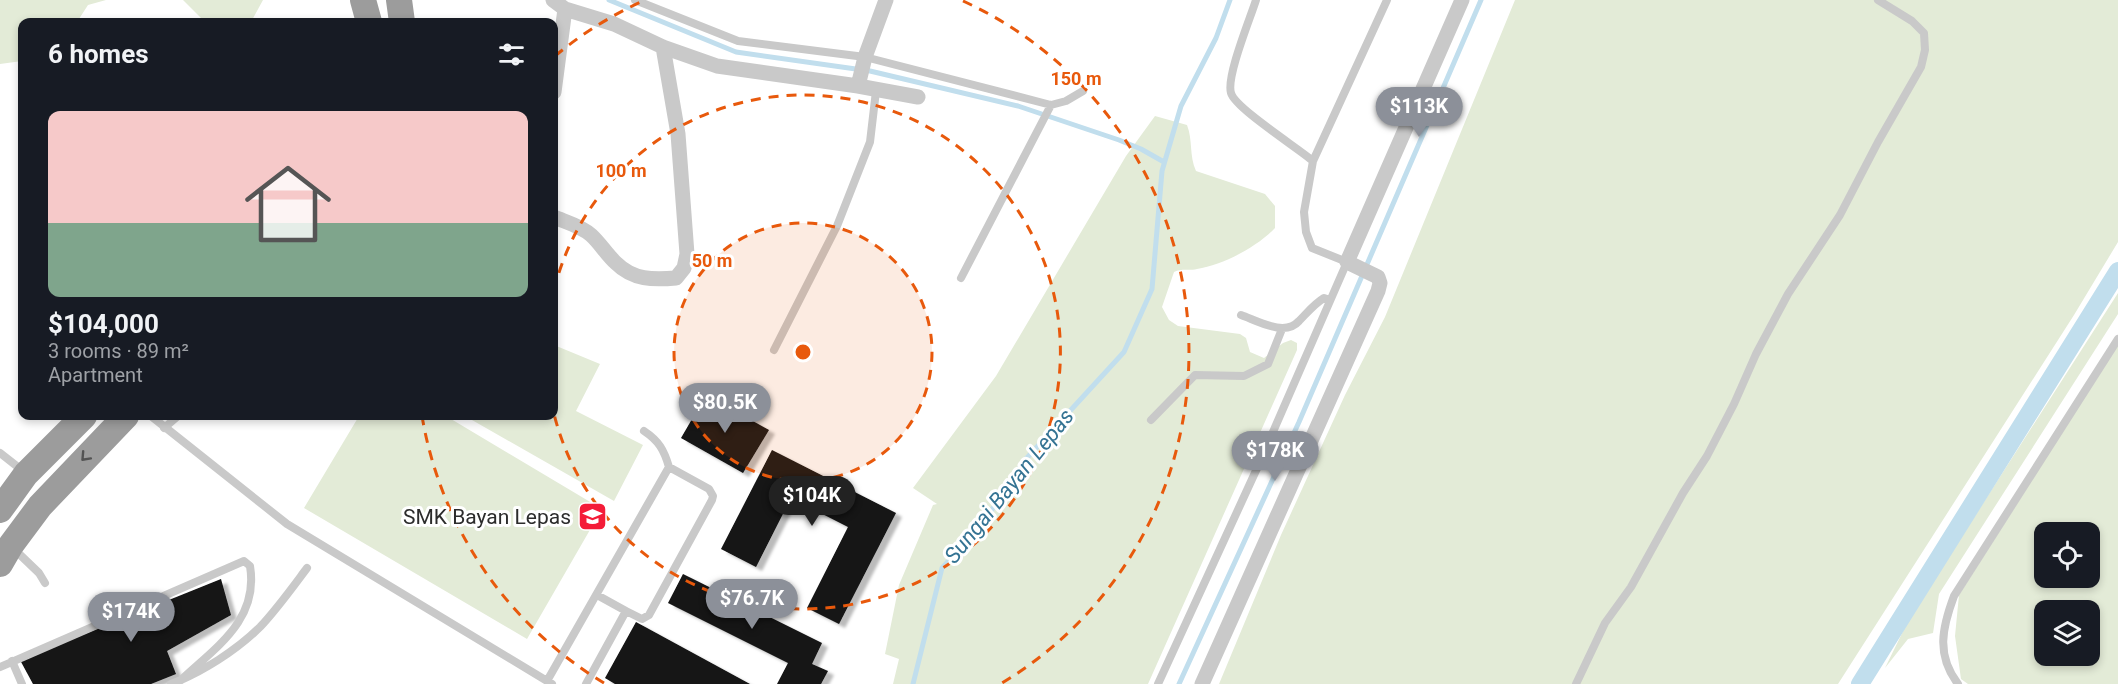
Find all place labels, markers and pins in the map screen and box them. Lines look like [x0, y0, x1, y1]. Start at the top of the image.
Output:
pin: $113K [1377, 87, 1461, 138]
centre of rings [793, 342, 813, 362]
pin: $80.5K [676, 383, 774, 434]
pin: $178K [1233, 431, 1317, 482]
pin: $104K [770, 476, 854, 527]
school or university icon: SMK Bayan Lepas [576, 501, 608, 533]
place label: SMK Bayan Lepas [403, 505, 571, 529]
pin: $76.7K [703, 579, 801, 630]
pin: $174K [89, 592, 173, 643]

